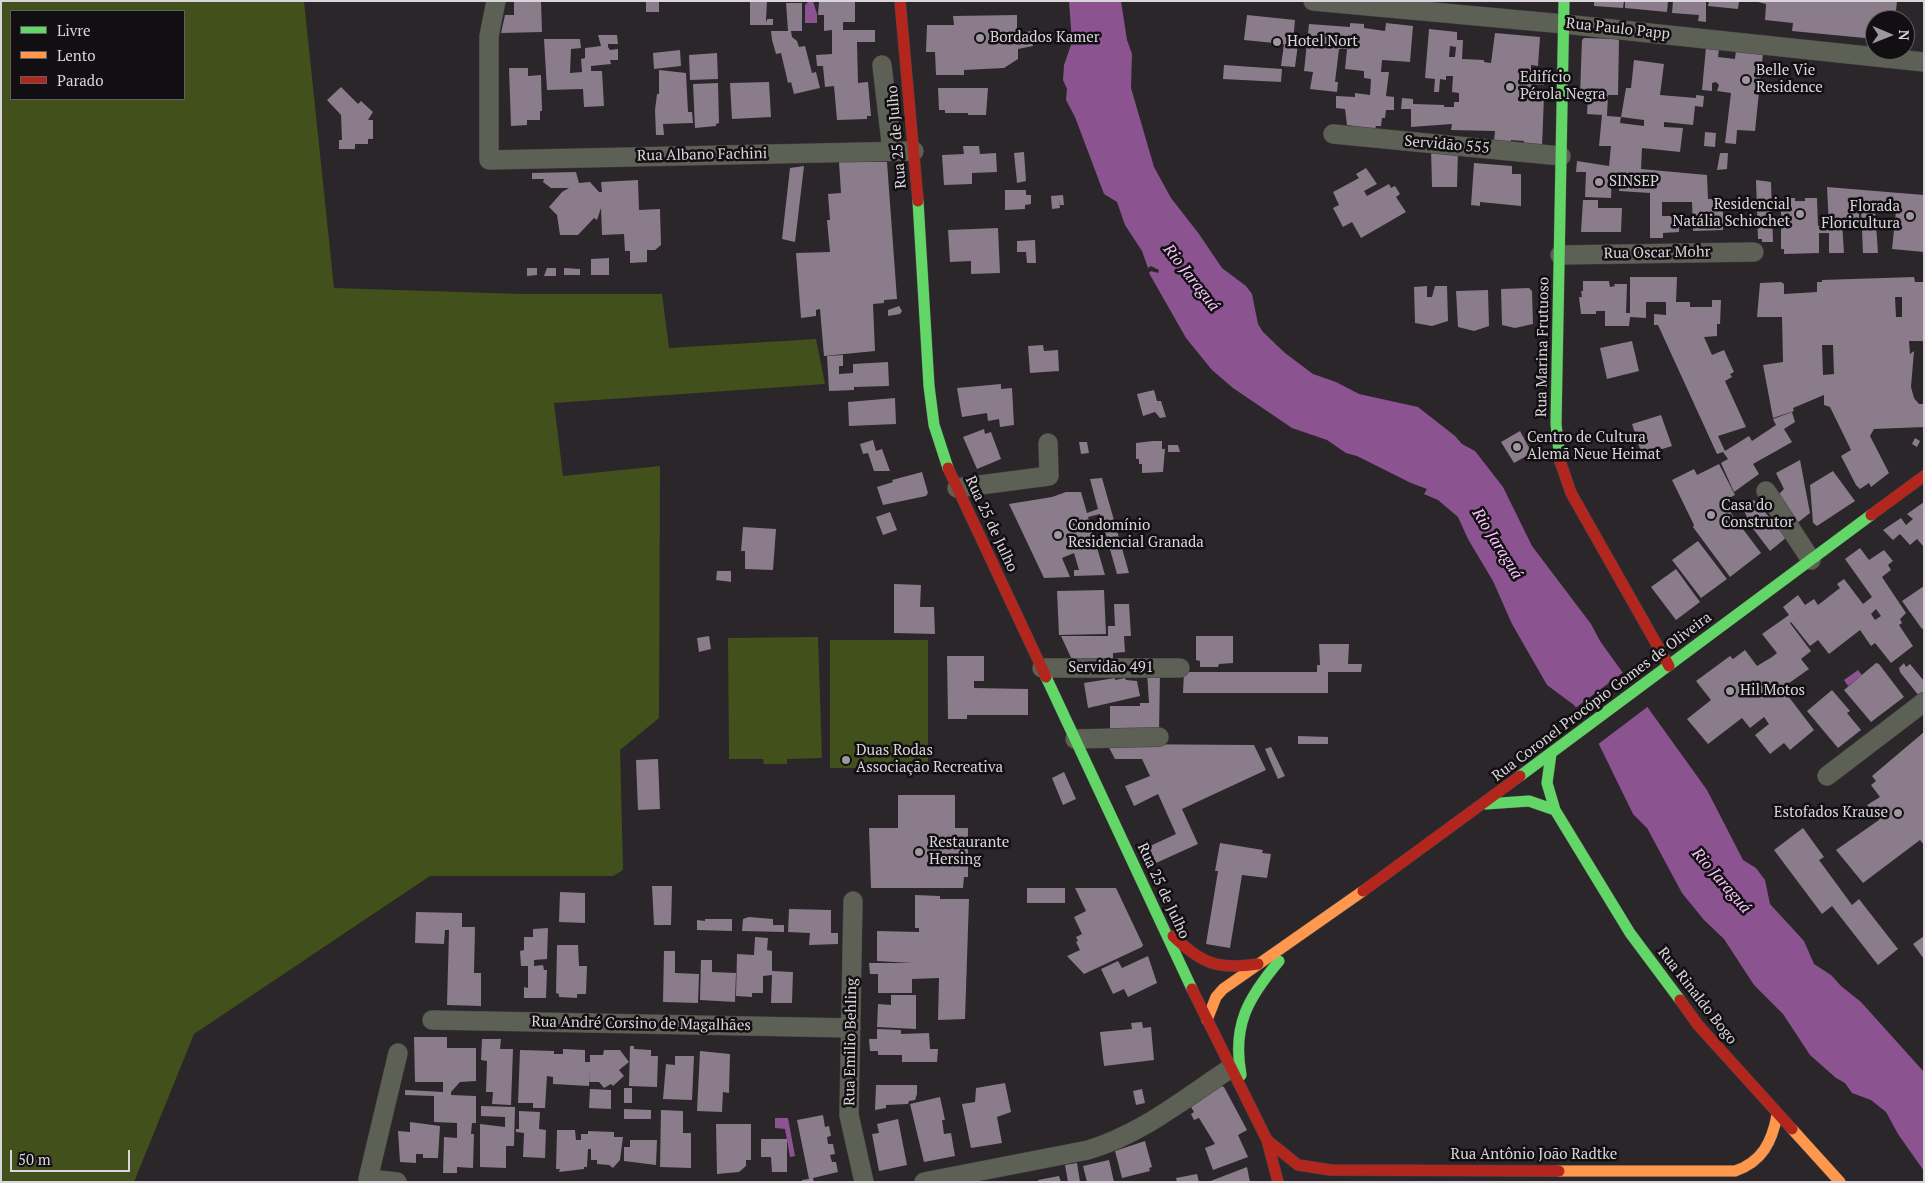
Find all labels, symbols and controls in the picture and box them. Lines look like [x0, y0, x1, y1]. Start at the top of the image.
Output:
legend [10, 10, 185, 100]
north arrow [1865, 10, 1915, 60]
street label: Rua Paulo Papp [1565, 15, 1671, 43]
text: Livre [57, 20, 91, 40]
place label: Bordados Kamer [990, 29, 1099, 47]
text: N [1895, 30, 1914, 41]
marker: Bordados Kamer [974, 32, 986, 44]
place label: Hotel Nort [1287, 33, 1358, 51]
marker: Hotel Nort [1271, 36, 1283, 48]
text: Lento [57, 45, 96, 65]
place label: Belle Vie Residence [1756, 62, 1823, 97]
place label: Edifício Pérola Negra [1520, 69, 1606, 104]
text: Parado [57, 70, 103, 90]
marker: Belle Vie Residence [1740, 74, 1752, 86]
marker: Edifício Pérola Negra [1504, 81, 1516, 93]
street label: Rua 25 de Julho [884, 84, 910, 190]
street label: Servidão 555 [1404, 132, 1490, 158]
street label: Rua Albano Fachini [637, 145, 767, 165]
place label: SINSEP [1609, 173, 1659, 191]
marker: SINSEP [1593, 176, 1605, 188]
place label: Residencial Natália Schiochet [1673, 196, 1790, 231]
place label: Florada Floricultura [1821, 198, 1900, 233]
marker: Residencial Natália Schiochet [1794, 208, 1806, 220]
marker: Florada Floricultura [1904, 210, 1916, 222]
water label: Rio Jaraguá [1159, 241, 1223, 315]
street label: Rua Oscar Mohr [1603, 243, 1711, 263]
street label: Rua Marina Frutuoso [1533, 277, 1553, 417]
place label: Centro de Cultura Alemã Neue Heimat [1527, 429, 1661, 464]
marker: Centro de Cultura Alemã Neue Heimat [1511, 441, 1523, 453]
street label: Rua 25 de Julho [961, 473, 1021, 575]
place label: Casa do Construtor [1721, 497, 1794, 532]
water label: Rio Jaraguá [1468, 505, 1526, 583]
marker: Casa do Construtor [1705, 509, 1717, 521]
place label: Condomínio Residencial Granada [1068, 517, 1204, 552]
marker: Condomínio Residencial Granada [1052, 529, 1064, 541]
street label: Rua Coronel Procópio Gomes de Oliveira [1489, 609, 1715, 785]
street label: Servidão 491 [1068, 659, 1154, 677]
place label: Hil Motos [1740, 682, 1805, 700]
marker: Hil Motos [1724, 685, 1736, 697]
place label: Duas Rodas Associação Recreativa [856, 742, 1003, 777]
marker: Duas Rodas Associação Recreativa [840, 754, 852, 766]
place label: Estofados Krause [1774, 804, 1888, 822]
marker: Estofados Krause [1892, 807, 1904, 819]
place label: Restaurante Hersing [929, 834, 1009, 869]
street label: Rua 25 de Julho [1133, 840, 1193, 942]
water label: Rio Jaraguá [1687, 844, 1755, 918]
marker: Restaurante Hersing [913, 846, 925, 858]
street label: Rua Rinaldo Bogo [1653, 944, 1741, 1048]
street label: Rua Emilio Behling [841, 978, 861, 1106]
street label: Rua André Corsino de Magalhães [531, 1013, 751, 1035]
scale bar [12, 1140, 132, 1172]
street label: Rua Antônio João Radtke [1451, 1146, 1617, 1164]
text: 50 m [18, 1149, 51, 1169]

